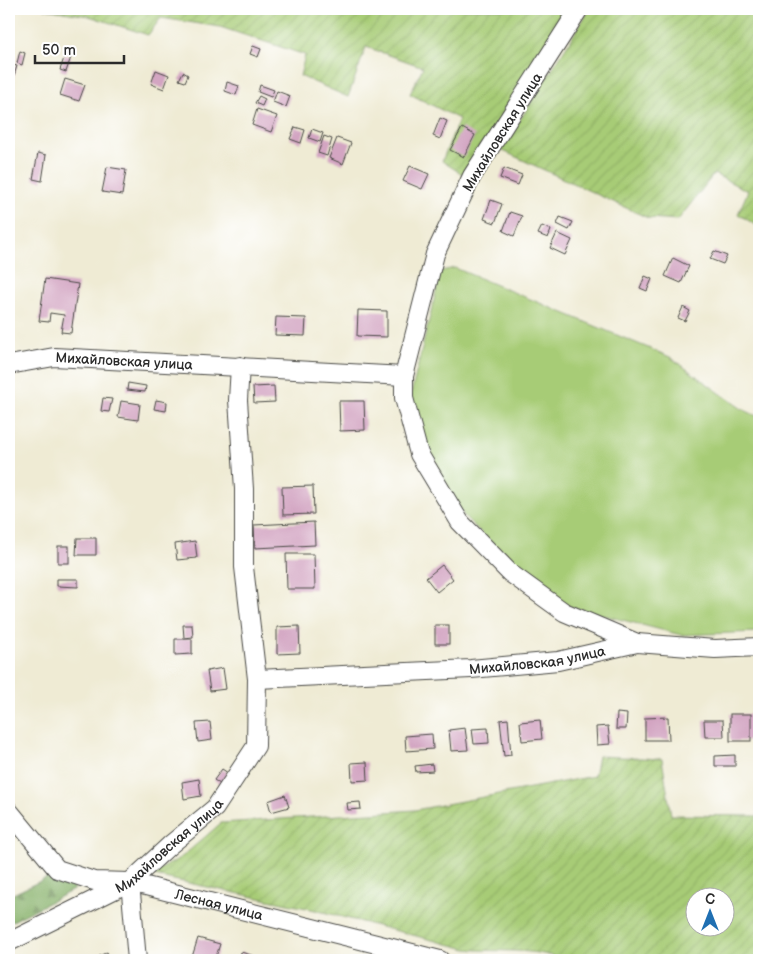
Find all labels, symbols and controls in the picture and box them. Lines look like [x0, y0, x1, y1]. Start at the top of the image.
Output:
scale bar [35, 32, 124, 64]
text: 50 m [42, 41, 76, 60]
street label: Михайловская улица [459, 69, 546, 195]
street label: Михайловская улица [55, 349, 194, 374]
street label: Михайловская улица [468, 642, 608, 678]
street label: Михайловская улица [112, 796, 228, 897]
street label: Лесная улица [172, 885, 265, 924]
north arrow [686, 886, 736, 936]
text: С [705, 891, 715, 908]

